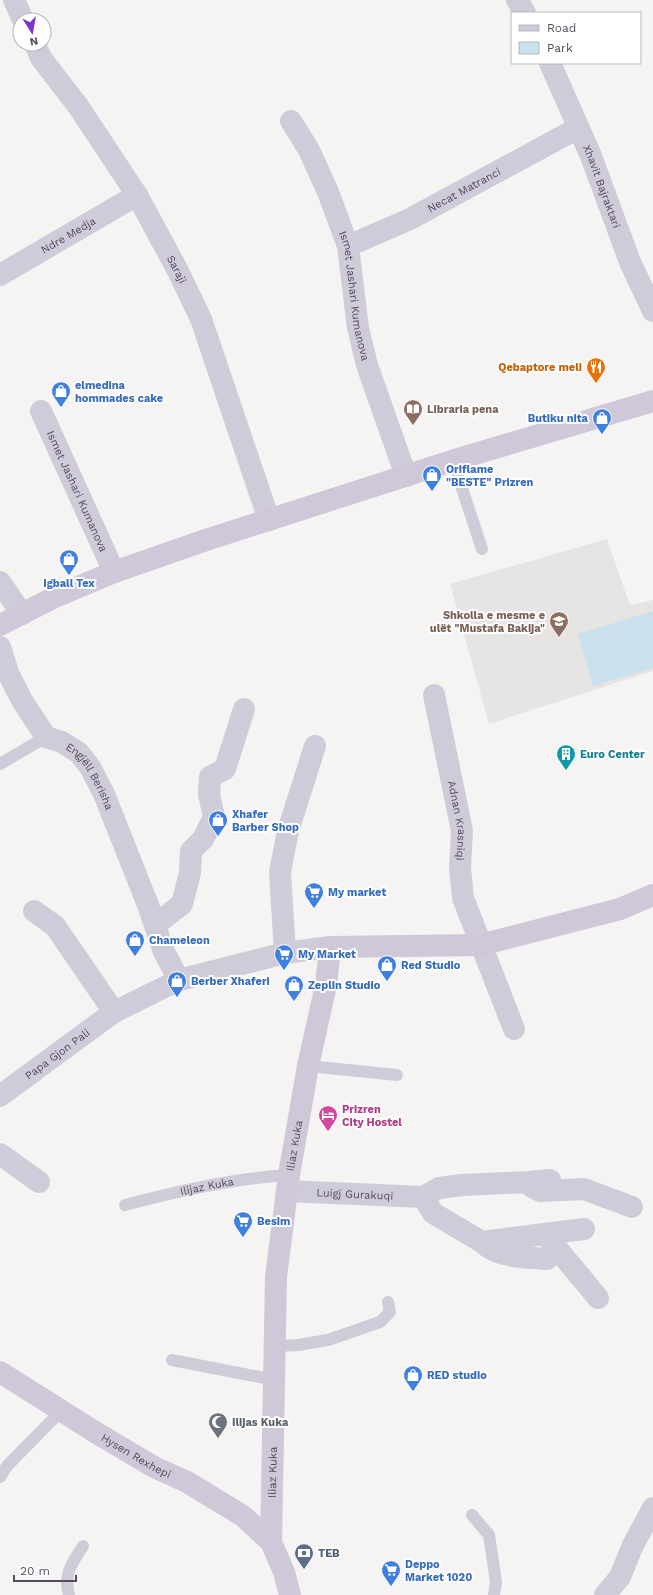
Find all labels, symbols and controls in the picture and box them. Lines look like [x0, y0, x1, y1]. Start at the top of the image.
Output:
north arrow [12, 12, 52, 52]
legend [511, 12, 641, 64]
text: Road [547, 21, 576, 35]
text: N [29, 34, 39, 48]
text: Park [547, 41, 573, 55]
street label: Xhavit Bajraktari [580, 143, 623, 230]
street label: Necat Matranci [425, 165, 503, 215]
street label: Ndre Medja [39, 214, 98, 256]
street label: Ismet Jashari Kumanova [336, 229, 372, 362]
street label: Saraji [164, 253, 189, 285]
restaurant icon: Qebaptore meli [585, 356, 607, 384]
place label: Qebaptore meli [498, 361, 582, 374]
place label: elmedina hommades cake [75, 379, 163, 405]
shop icon: elmedina hommades cake [50, 380, 72, 408]
library icon: Libraria pena [402, 398, 424, 426]
place label: Libraria pena [427, 403, 499, 416]
shop icon: Butiku nita [591, 407, 613, 435]
place label: Butiku nita [528, 412, 589, 425]
street label: Ismet Jashari Kumanova [44, 428, 110, 554]
place label: Oriflame "BESTE" Prizren [446, 463, 534, 489]
shop icon: Oriflame "BESTE" Prizren [421, 464, 443, 492]
shop icon: Igball Tex [58, 548, 80, 576]
place label: Igball Tex [43, 577, 95, 590]
place label: Shkolla e mesme e ulët "Mustafa Bakija" [430, 609, 545, 635]
school or university icon: Shkolla e mesme e ulët "Mustafa Bakija" [548, 610, 570, 638]
street label: Engjëll Berisha [64, 740, 116, 812]
building icon: Euro Center [555, 743, 577, 771]
place label: Euro Center [580, 748, 645, 761]
street label: Adnan Krasniqi [445, 779, 469, 861]
place label: Xhafer Barber Shop [232, 808, 299, 834]
shop icon: Xhafer Barber Shop [207, 809, 229, 837]
supermarket icon: My market [303, 881, 325, 909]
place label: My market [328, 886, 386, 899]
shop icon: Chameleon [124, 929, 146, 957]
place label: Chameleon [149, 934, 210, 947]
supermarket icon: My Market [273, 943, 295, 971]
place label: My Market [298, 948, 356, 961]
shop icon: Red Studio [376, 954, 398, 982]
place label: Red Studio [401, 959, 461, 972]
shop icon: Berber Xhaferi [166, 970, 188, 998]
shop icon: Zeplin Studio [283, 974, 305, 1002]
place label: Berber Xhaferi [191, 975, 270, 988]
place label: Zeplin Studio [308, 979, 381, 992]
street label: Papa Gjon Pali [22, 1026, 92, 1082]
place label: Prizren City Hostel [342, 1103, 402, 1129]
hotel icon: Prizren City Hostel [317, 1104, 339, 1132]
street label: Iliaz Kuka [283, 1119, 305, 1172]
street label: Ilijaz Kuka [179, 1175, 235, 1198]
street label: Luigj Gurakuqi [316, 1186, 394, 1202]
supermarket icon: Besim [232, 1210, 254, 1238]
place label: Besim [257, 1215, 290, 1228]
shop icon: RED studio [402, 1364, 424, 1392]
place label: RED studio [427, 1369, 487, 1382]
mosque icon: Ilijas Kuka [207, 1411, 229, 1439]
place label: Ilijas Kuka [232, 1416, 289, 1429]
street label: Hysen Rexhepi [99, 1431, 173, 1481]
street label: Iliaz Kuka [265, 1447, 279, 1498]
bank icon: TEB [293, 1542, 315, 1570]
place label: TEB [318, 1547, 340, 1560]
scale bar [14, 1557, 76, 1583]
place label: Deppo Market 1020 [405, 1558, 472, 1584]
supermarket icon: Deppo Market 1020 [380, 1559, 402, 1587]
text: 20 m [20, 1564, 50, 1578]

